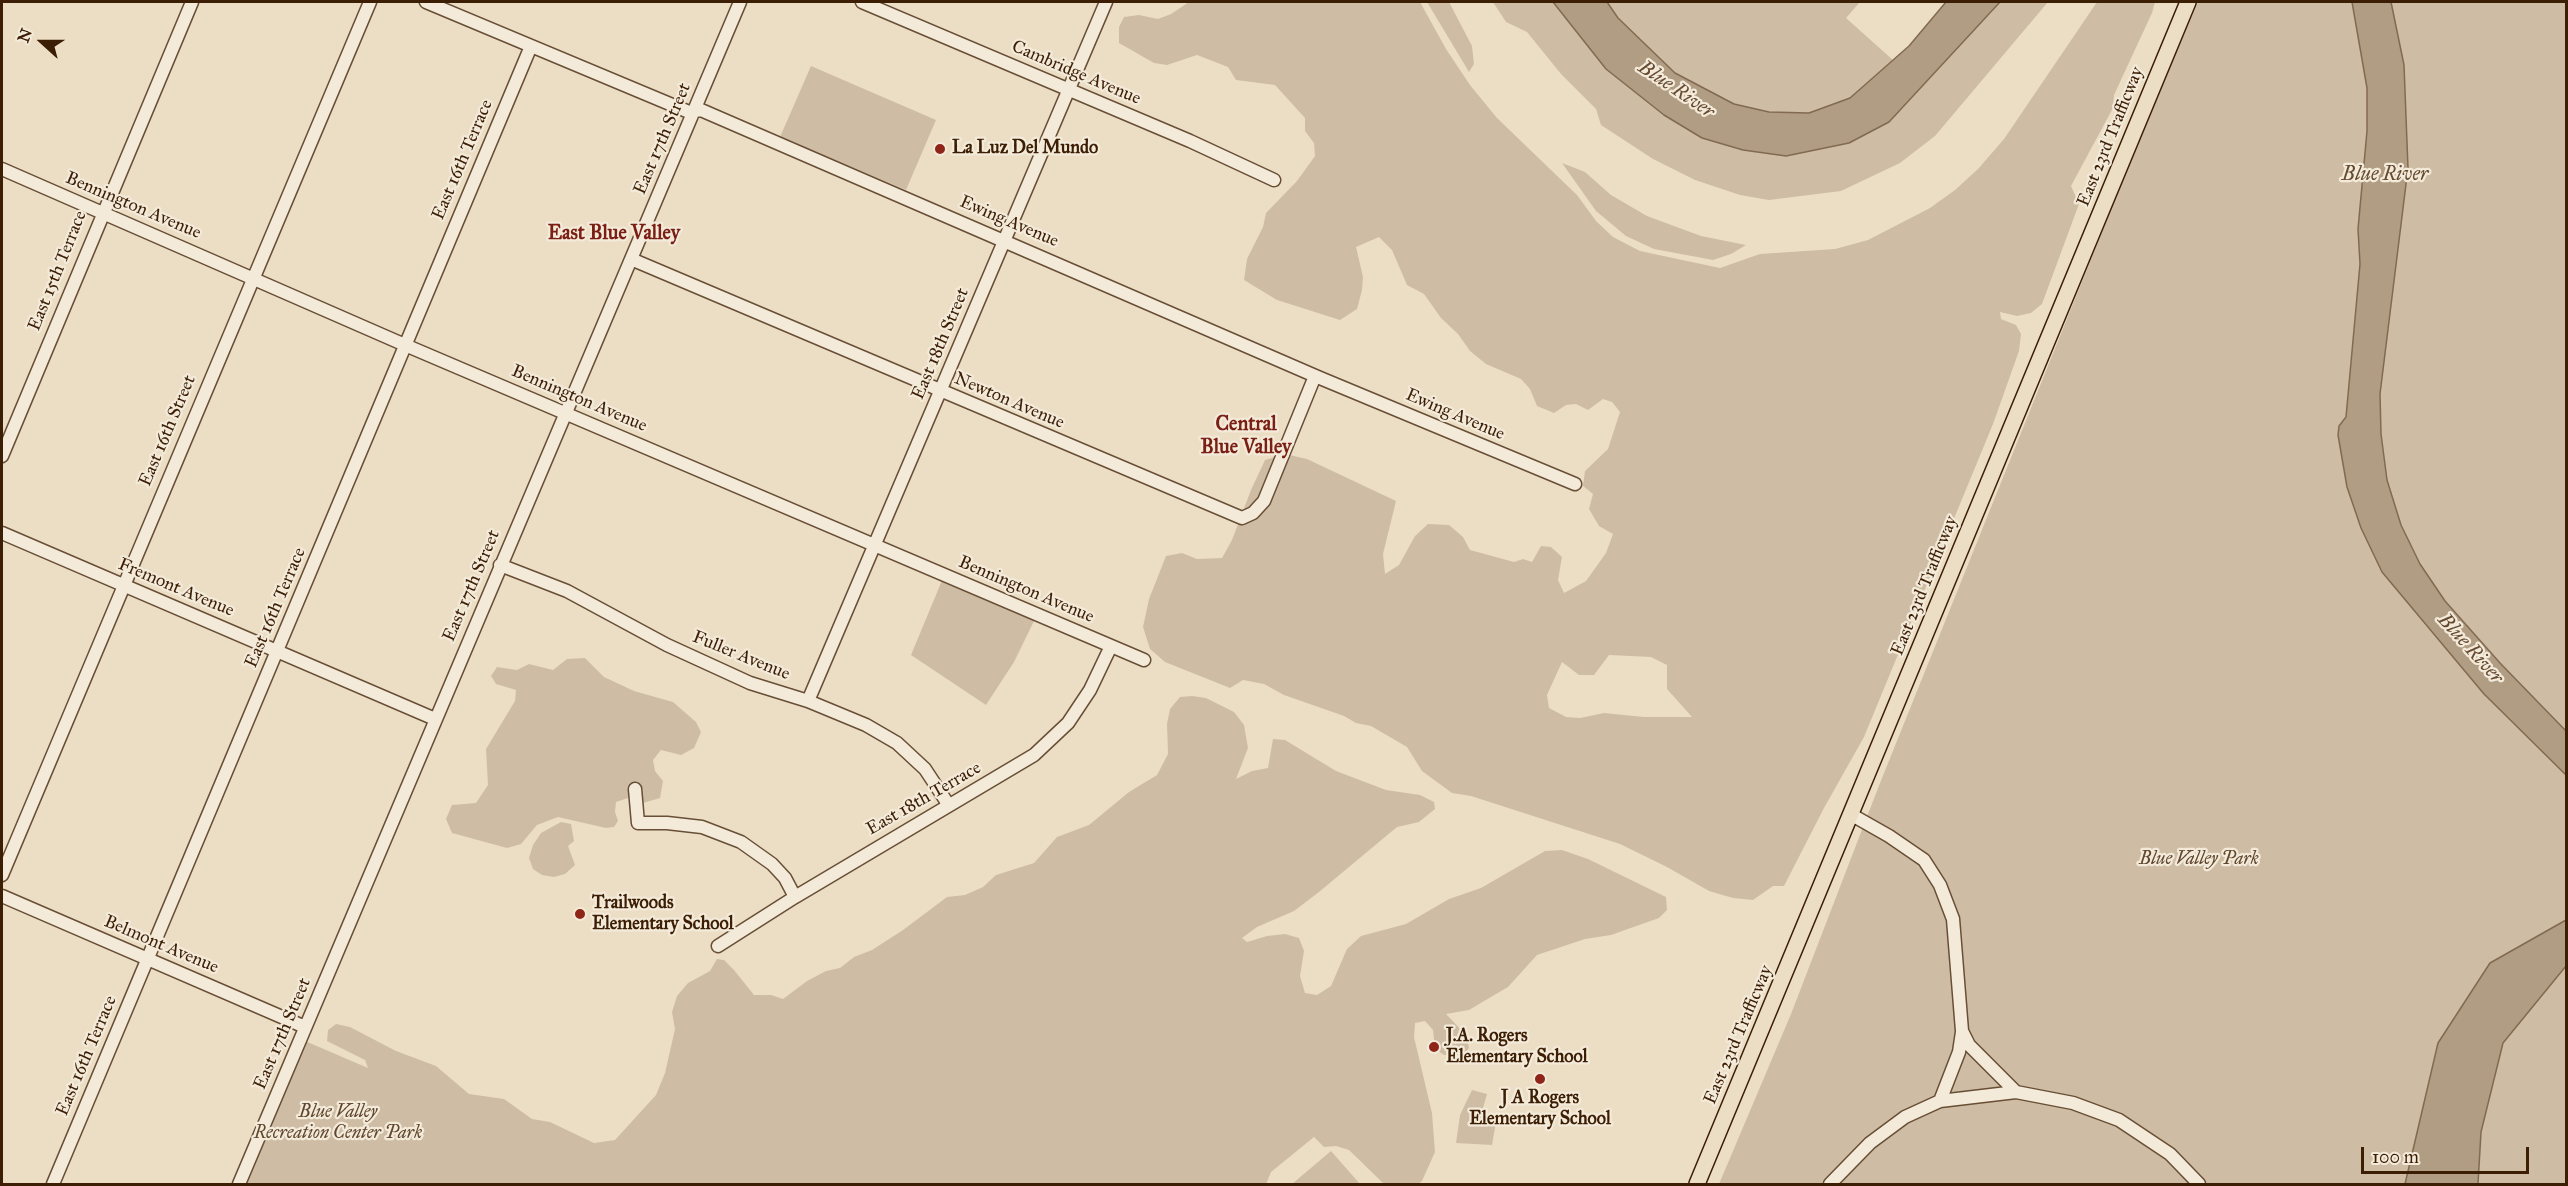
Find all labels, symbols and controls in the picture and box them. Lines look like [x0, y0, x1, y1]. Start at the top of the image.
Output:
north arrow [12, 12, 72, 72]
text: N [13, 26, 36, 45]
street label: Cambridge Avenue [1008, 36, 1144, 110]
water label: Blue River [1633, 56, 1719, 124]
street label: East 23rd Trafficway [2073, 64, 2149, 210]
street label: East 17th Street [630, 80, 696, 198]
street label: East 16th Terrace [428, 97, 498, 223]
place label: La Luz Del Mundo [952, 138, 1098, 160]
marker: La Luz Del Mundo [933, 142, 947, 156]
water label: Blue River [2342, 163, 2428, 187]
street label: Bennington Avenue [62, 168, 204, 244]
street label: Ewing Avenue [956, 191, 1062, 253]
street label: East 15th Terrace [24, 208, 92, 334]
district label: East Blue Valley [548, 222, 680, 246]
street label: East 18th Street [908, 285, 974, 403]
street label: Bennington Avenue [508, 361, 650, 437]
street label: Newton Avenue [951, 368, 1067, 434]
street label: East 16th Street [135, 372, 201, 490]
street label: Ewing Avenue [1402, 384, 1508, 446]
district label: Central Blue Valley [1201, 413, 1291, 460]
street label: East 23rd Trafficway [1887, 513, 1963, 659]
street label: East 17th Street [439, 527, 505, 645]
street label: East 16th Terrace [241, 545, 311, 671]
street label: Bennington Avenue [955, 552, 1097, 628]
street label: Fremont Avenue [115, 554, 237, 622]
water label: Blue River [2432, 609, 2508, 689]
street label: Fuller Avenue [689, 627, 793, 685]
street label: East 18th Terrace [863, 757, 985, 841]
park label: Blue Valley Park [2139, 849, 2259, 871]
place label: Trailwoods Elementary School [592, 893, 734, 936]
marker: Trailwoods Elementary School [573, 907, 587, 921]
street label: Belmont Avenue [100, 911, 222, 979]
street label: East 23rd Trafficway [1700, 962, 1778, 1108]
street label: East 17th Street [250, 975, 316, 1093]
street label: East 16th Terrace [52, 993, 122, 1119]
place label: J.A. Rogers Elementary School [1446, 1026, 1588, 1068]
marker: J.A. Rogers Elementary School [1427, 1040, 1441, 1054]
marker: J A Rogers Elementary School [1533, 1072, 1547, 1086]
place label: J A Rogers Elementary School [1469, 1088, 1611, 1130]
park label: Blue Valley Recreation Center Park [254, 1102, 422, 1144]
scale bar [2364, 1135, 2532, 1173]
text: 100 m [2372, 1146, 2419, 1168]

